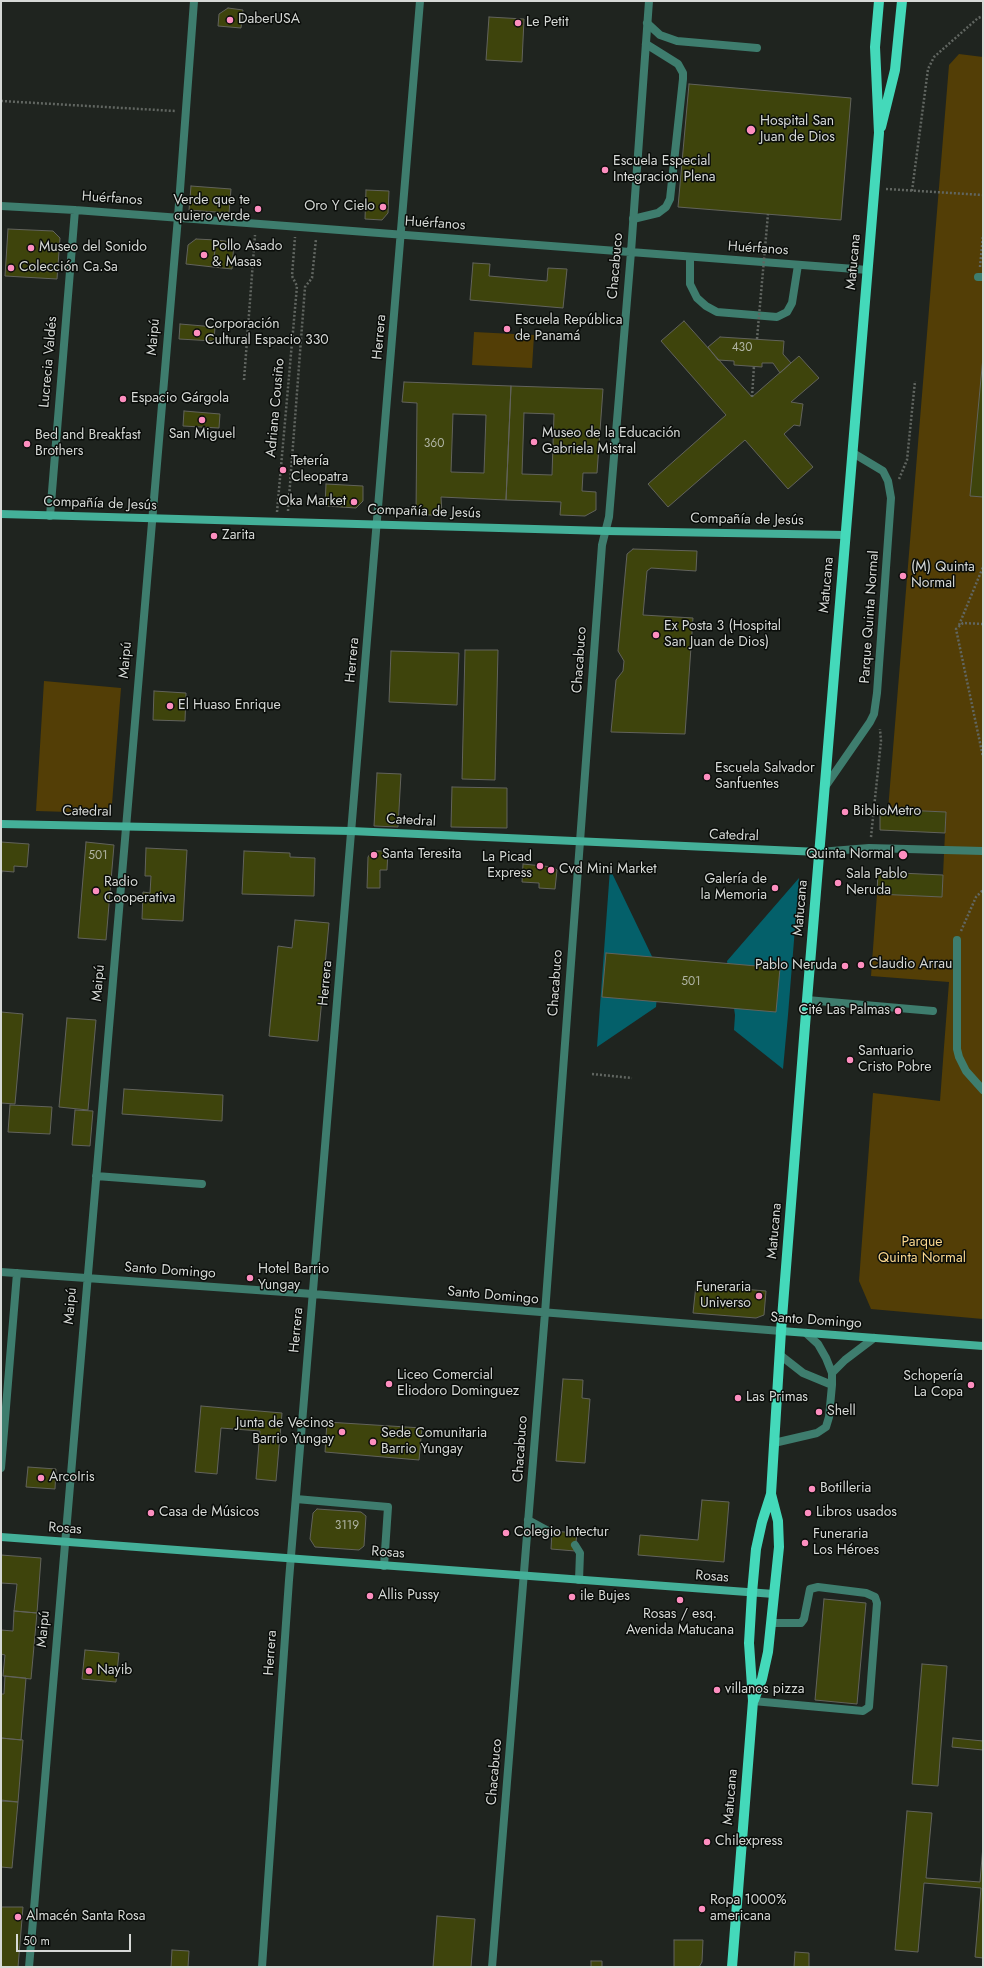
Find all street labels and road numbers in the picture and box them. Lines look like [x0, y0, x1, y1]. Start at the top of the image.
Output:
street label: Huérfanos [81, 189, 143, 209]
street label: Huérfanos [404, 214, 466, 234]
street label: Chacabuco [605, 232, 627, 300]
street label: Matucana [843, 233, 865, 291]
street label: Huérfanos [727, 239, 789, 259]
street label: Herrera [370, 314, 390, 360]
street label: Lucrecia Valdés [37, 316, 61, 408]
street label: Maipú [144, 318, 164, 356]
street label: Adriana Cousiño [263, 358, 289, 458]
street label: Compañía de Jesús [43, 494, 157, 514]
street label: Compañía de Jesús [367, 502, 481, 522]
street label: Compañía de Jesús [690, 511, 804, 529]
street label: Parque Quinta Normal [857, 550, 883, 684]
street label: Matucana [816, 556, 838, 614]
street label: Chacabuco [569, 626, 591, 694]
street label: Herrera [343, 637, 363, 683]
street label: Maipú [116, 641, 136, 679]
street label: Catedral [62, 803, 112, 821]
street label: Catedral [386, 811, 436, 831]
street label: Catedral [709, 827, 759, 845]
street label: Matucana [790, 879, 812, 937]
street label: Chacabuco [545, 949, 567, 1017]
street label: Herrera [316, 960, 336, 1006]
street label: Maipú [89, 964, 109, 1002]
street label: Matucana [764, 1202, 786, 1260]
street label: Santo Domingo [124, 1259, 216, 1283]
street label: Santo Domingo [447, 1284, 539, 1308]
street label: Maipú [61, 1287, 81, 1325]
street label: Herrera [287, 1307, 307, 1353]
street label: Santo Domingo [770, 1309, 862, 1333]
street label: Chacabuco [510, 1415, 532, 1483]
street label: Rosas [48, 1519, 82, 1539]
street label: Rosas [371, 1543, 405, 1563]
street label: Rosas [695, 1567, 729, 1587]
street label: Maipú [34, 1610, 54, 1648]
street label: Herrera [261, 1630, 281, 1676]
street label: Chacabuco [484, 1738, 506, 1806]
street label: Matucana [720, 1768, 742, 1826]

